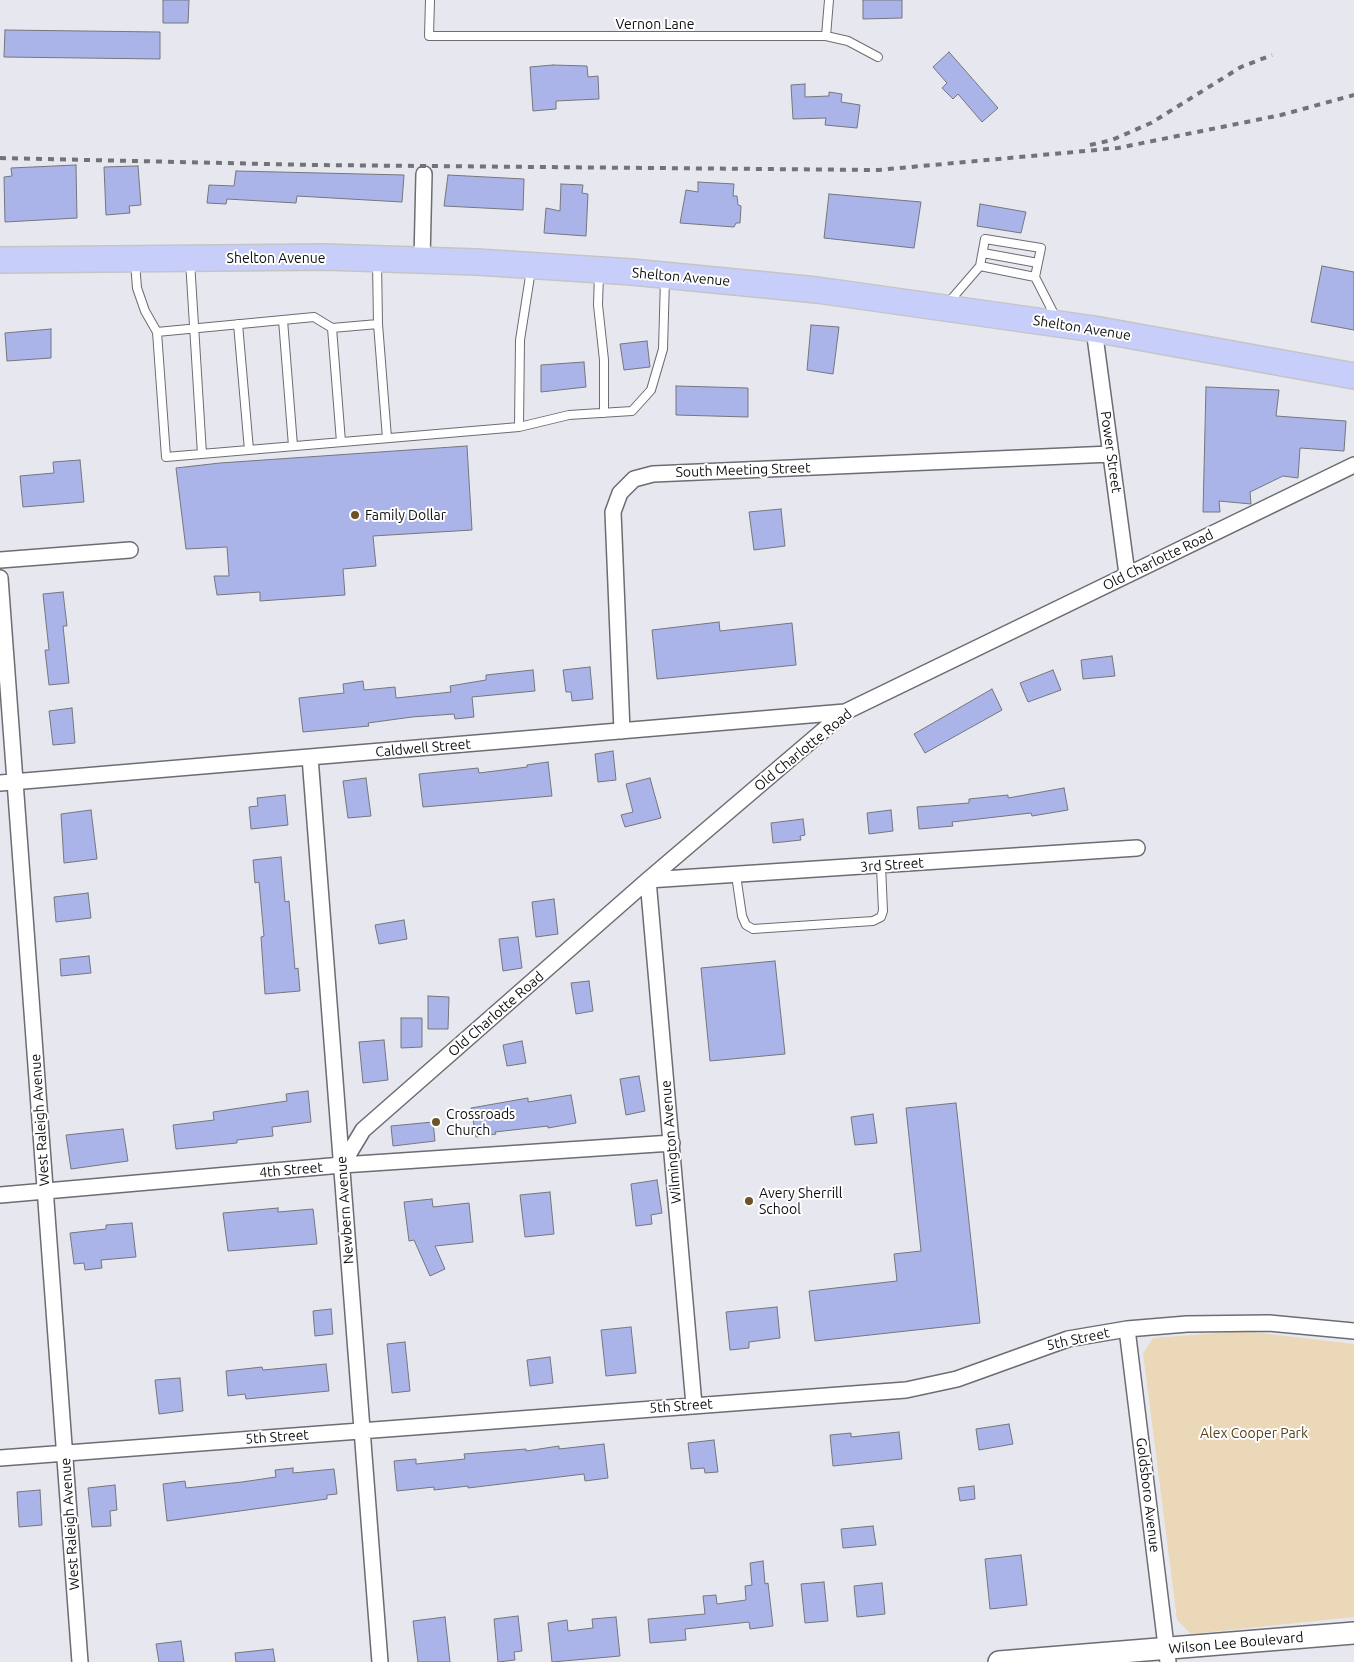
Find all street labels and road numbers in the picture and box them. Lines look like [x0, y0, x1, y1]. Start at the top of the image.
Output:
street label: Vernon Lane [616, 16, 694, 32]
street label: Shelton Avenue [227, 250, 325, 266]
street label: Shelton Avenue [631, 264, 731, 290]
street label: Shelton Avenue [1032, 312, 1132, 344]
street label: Power Street [1097, 410, 1125, 494]
street label: South Meeting Street [675, 459, 811, 481]
street label: Old Charlotte Road [1100, 526, 1216, 594]
street label: Old Charlotte Road [751, 705, 855, 795]
street label: Caldwell Street [375, 735, 471, 761]
street label: 3rd Street [860, 854, 924, 876]
street label: Old Charlotte Road [445, 968, 547, 1060]
street label: West Raleigh Avenue [27, 1053, 53, 1187]
street label: Wilmington Avenue [657, 1080, 685, 1204]
street label: Newbern Avenue [333, 1155, 357, 1265]
street label: 4th Street [259, 1159, 323, 1181]
street label: 5th Street [1045, 1324, 1111, 1354]
street label: 5th Street [649, 1395, 713, 1417]
street label: 5th Street [245, 1426, 309, 1448]
street label: Goldsboro Avenue [1133, 1437, 1163, 1553]
street label: West Raleigh Avenue [57, 1457, 83, 1591]
street label: Wilson Lee Boulevard [1168, 1629, 1304, 1657]

